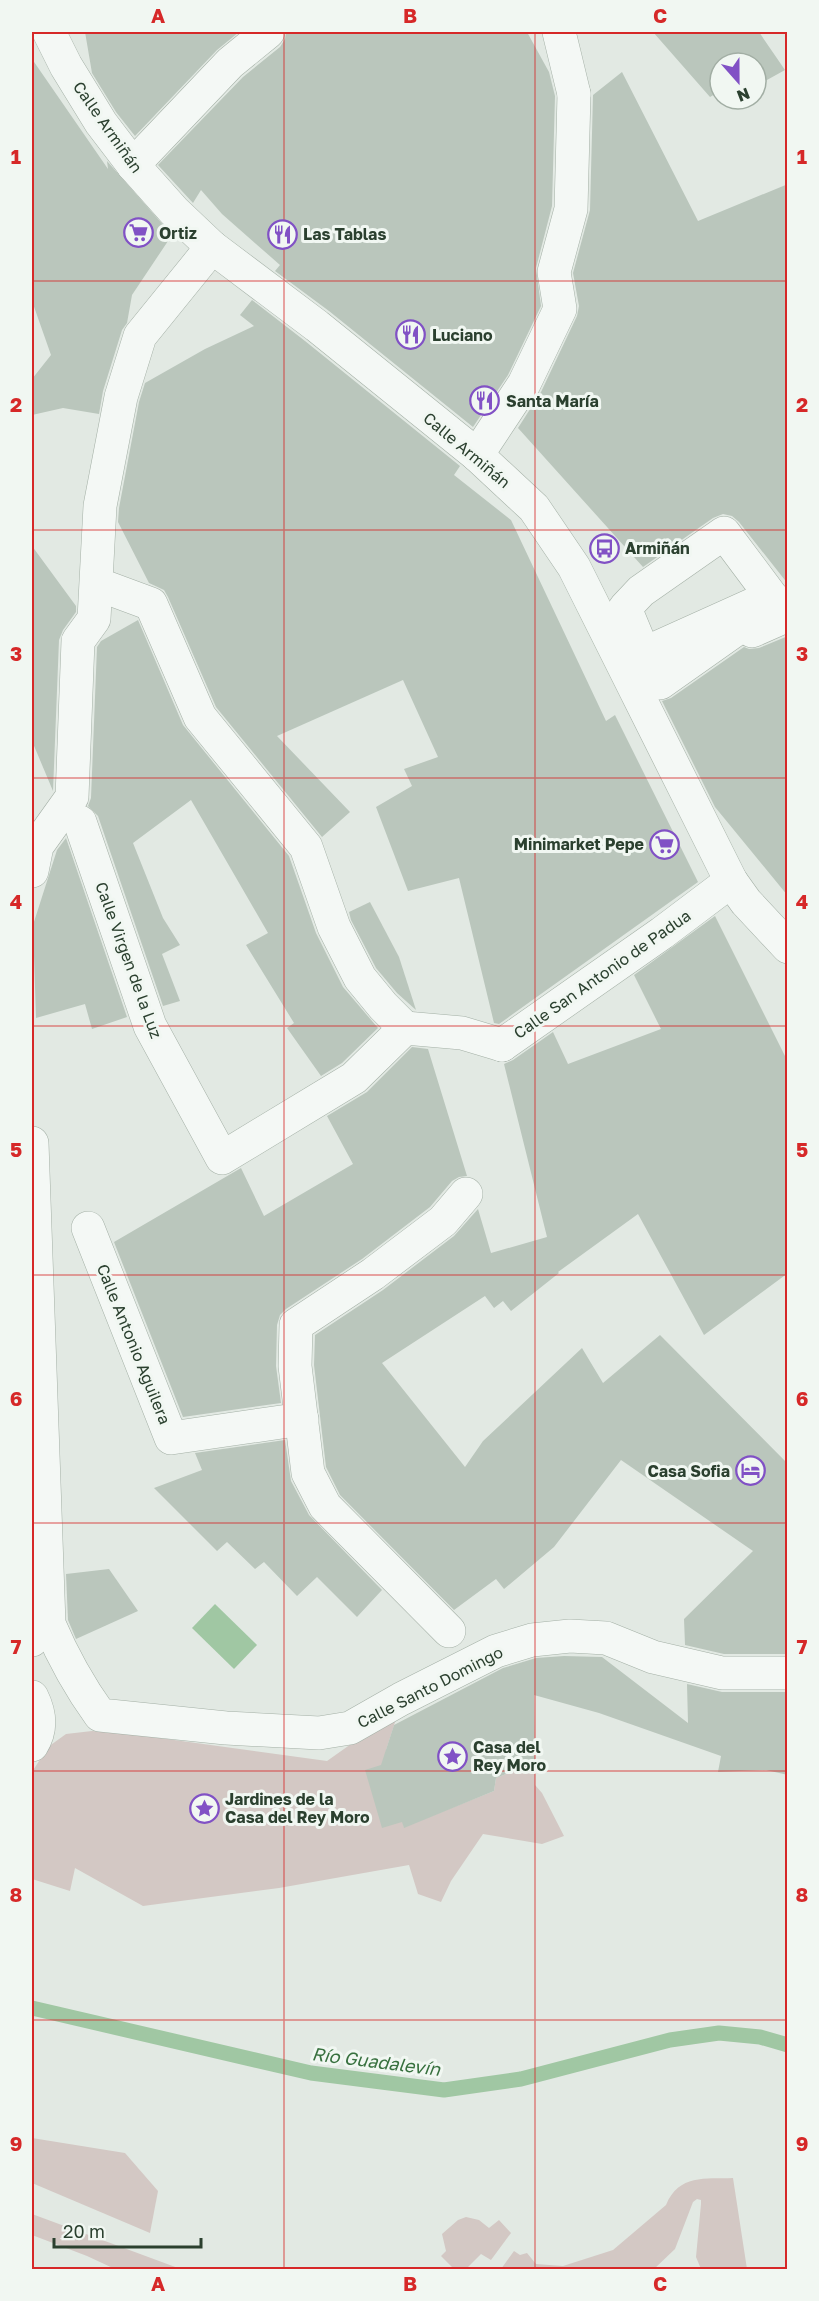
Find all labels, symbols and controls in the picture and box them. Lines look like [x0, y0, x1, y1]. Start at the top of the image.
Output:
text: A [151, 3, 165, 27]
text: B [403, 3, 417, 27]
text: C [653, 3, 667, 27]
north arrow [708, 51, 768, 111]
street label: Calle Armiñán [69, 77, 147, 177]
text: N [734, 83, 753, 107]
text: 1 [11, 144, 21, 168]
text: 1 [797, 144, 807, 168]
supermarket icon: Ortiz [122, 217, 154, 249]
restaurant icon: Las Tablas [266, 218, 298, 250]
place label: Ortiz [159, 223, 197, 243]
place label: Las Tablas [303, 224, 386, 244]
restaurant icon: Luciano [395, 319, 427, 351]
place label: Luciano [432, 325, 493, 345]
restaurant icon: Santa María [469, 385, 501, 417]
place label: Santa María [506, 391, 599, 411]
text: 2 [10, 392, 22, 416]
text: 2 [796, 392, 808, 416]
street label: Calle Armiñán [419, 408, 515, 492]
bus stop icon: Armiñán [588, 532, 620, 564]
place label: Armiñán [625, 538, 690, 558]
text: 3 [10, 641, 22, 665]
text: 3 [796, 641, 808, 665]
supermarket icon: Minimarket Pepe [649, 828, 681, 860]
place label: Minimarket Pepe [514, 834, 644, 854]
street label: Calle Virgen de la Luz [91, 879, 167, 1041]
text: 4 [10, 889, 22, 913]
text: 4 [796, 889, 808, 913]
street label: Calle San Antonio de Padua [510, 905, 694, 1043]
text: 5 [10, 1137, 22, 1161]
text: 5 [796, 1137, 808, 1161]
street label: Calle Antonio Aguilera [93, 1261, 175, 1427]
text: 6 [10, 1386, 22, 1410]
text: 6 [796, 1386, 808, 1410]
hotel icon: Casa Sofia [735, 1455, 767, 1487]
place label: Casa Sofia [647, 1461, 730, 1481]
text: 7 [11, 1634, 22, 1658]
text: 7 [797, 1634, 808, 1658]
street label: Calle Santo Domingo [354, 1642, 506, 1732]
place label: Casa del Rey Moro [473, 1737, 546, 1775]
place icon: Casa del Rey Moro [436, 1740, 468, 1772]
place label: Jardines de la Casa del Rey Moro [225, 1789, 370, 1827]
place icon: Jardines de la Casa del Rey Moro [188, 1792, 220, 1824]
text: 8 [10, 1882, 22, 1906]
text: 8 [796, 1882, 808, 1906]
water label: Río Guadalevín [311, 2042, 442, 2080]
text: 9 [10, 2131, 22, 2155]
text: 9 [796, 2131, 808, 2155]
scale bar [54, 2211, 201, 2249]
text: 20 m [63, 2220, 105, 2242]
text: A [151, 2271, 165, 2295]
text: B [403, 2271, 417, 2295]
text: C [653, 2271, 667, 2295]

